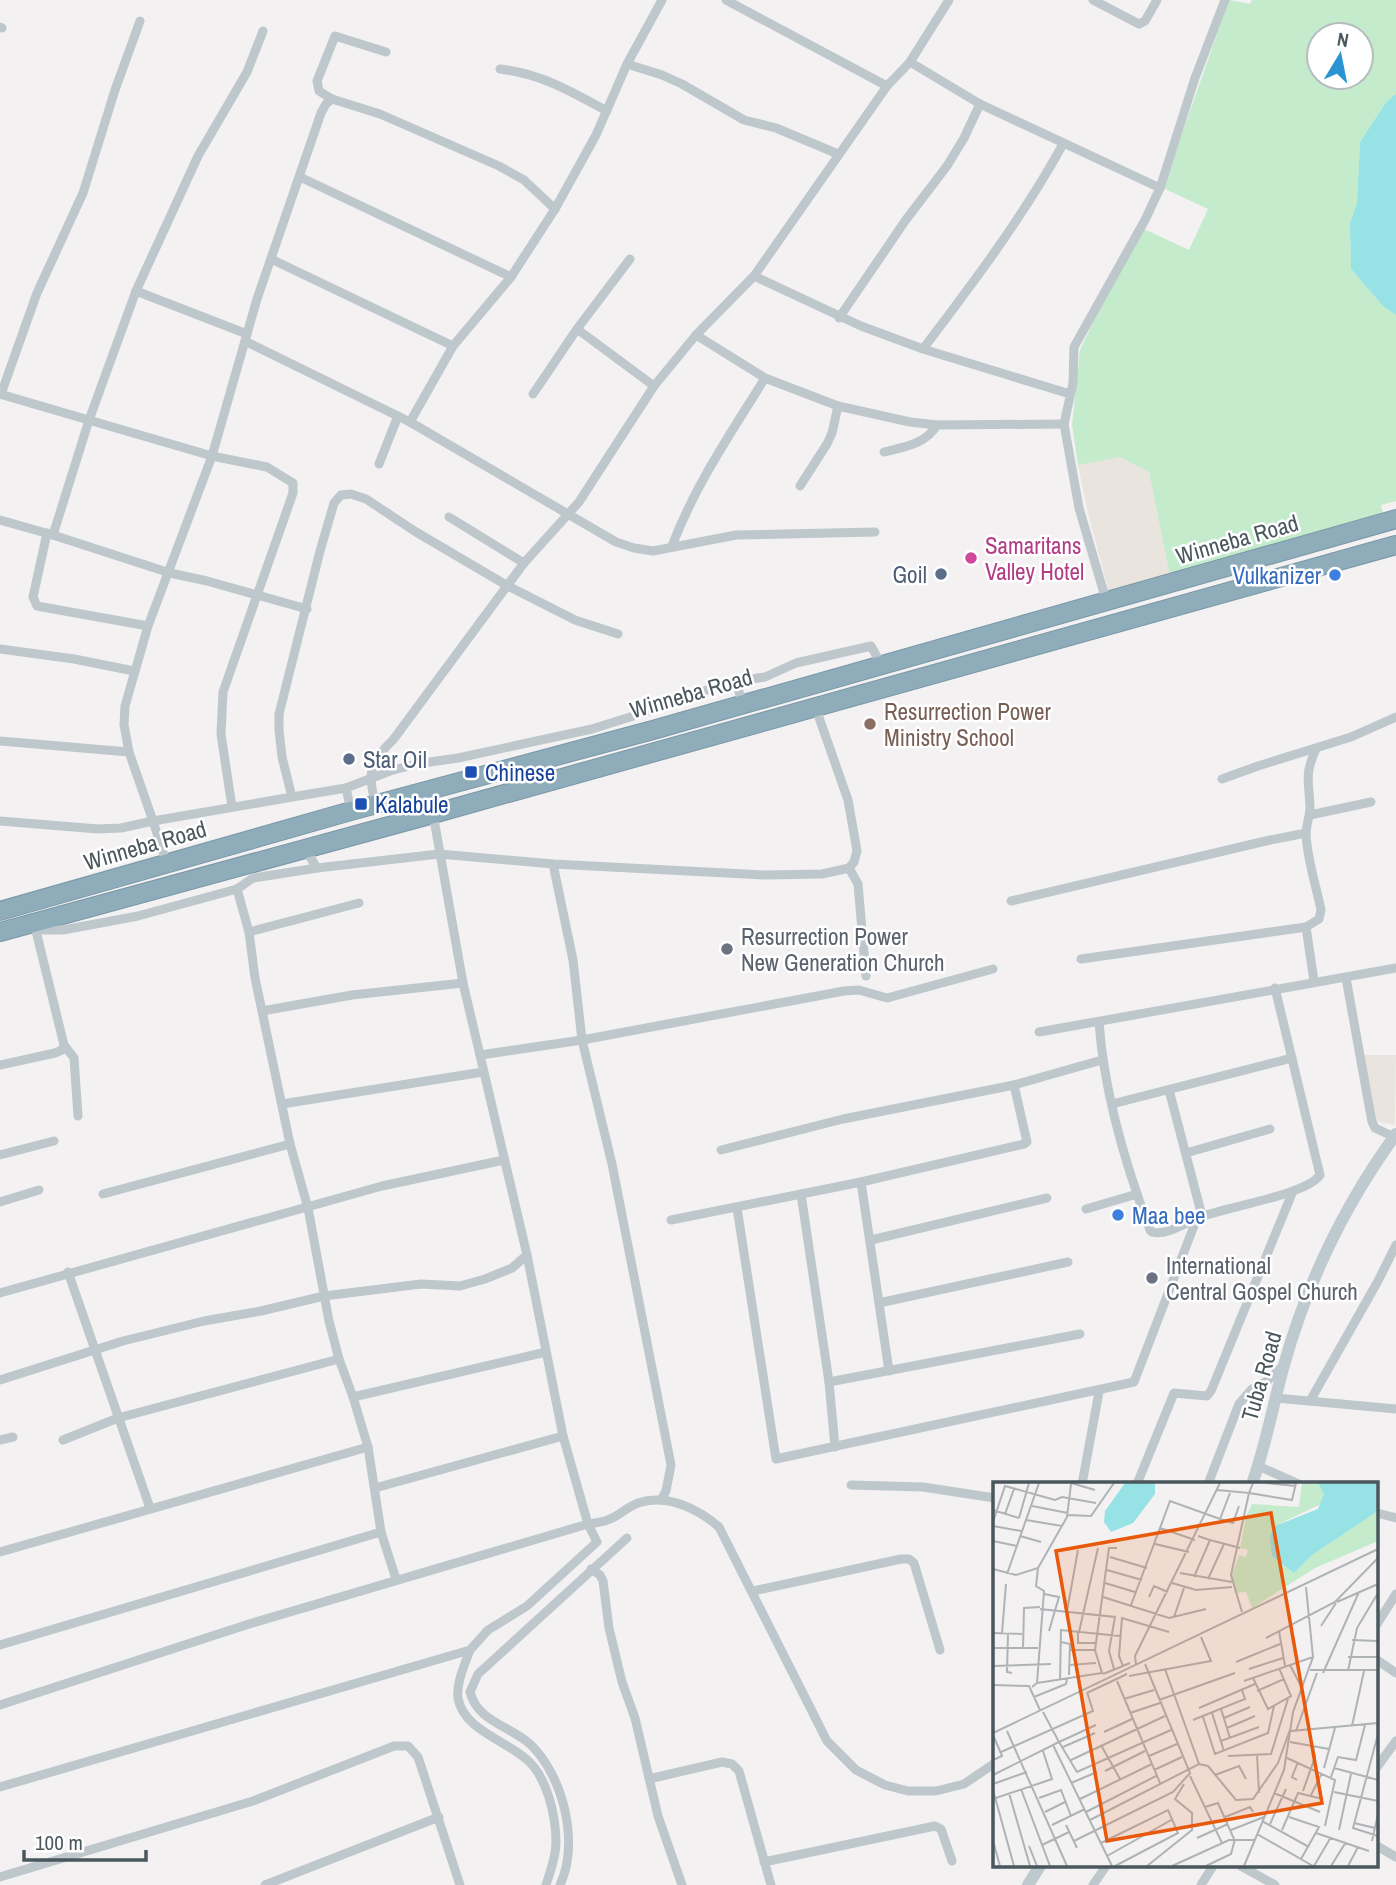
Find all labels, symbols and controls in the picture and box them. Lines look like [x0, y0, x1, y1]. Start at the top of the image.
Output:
north arrow [1305, 21, 1375, 91]
text: N [1335, 25, 1351, 53]
street label: Winneba Road [1172, 507, 1302, 571]
place label: Samaritans Valley Hotel [985, 530, 1084, 587]
marker: Samaritans Valley Hotel [963, 550, 979, 566]
place label: Goil [892, 559, 927, 590]
place label: Vulkanizer [1233, 560, 1322, 591]
marker: Goil [933, 566, 949, 582]
marker: Vulkanizer [1327, 567, 1343, 583]
street label: Winneba Road [626, 661, 756, 725]
place label: Resurrection Power Ministry School [884, 696, 1051, 753]
marker: Resurrection Power Ministry School [862, 716, 878, 732]
place label: Star Oil [363, 744, 427, 775]
marker: Star Oil [341, 751, 357, 767]
place label: Chinese [485, 757, 555, 788]
marker: Chinese [463, 764, 479, 780]
place label: Kalabule [375, 789, 448, 820]
marker: Kalabule [353, 796, 369, 812]
street label: Winneba Road [80, 813, 210, 877]
place label: Resurrection Power New Generation Church [741, 921, 944, 978]
marker: Resurrection Power New Generation Church [719, 941, 735, 957]
place label: Maa bee [1132, 1200, 1205, 1231]
marker: Maa bee [1110, 1207, 1126, 1223]
place label: International Central Gospel Church [1166, 1250, 1358, 1307]
marker: International Central Gospel Church [1144, 1270, 1160, 1286]
street label: Tuba Road [1233, 1328, 1289, 1424]
inset map [993, 1482, 1378, 1868]
scale bar [24, 1818, 147, 1862]
text: 100 m [35, 1828, 83, 1857]

